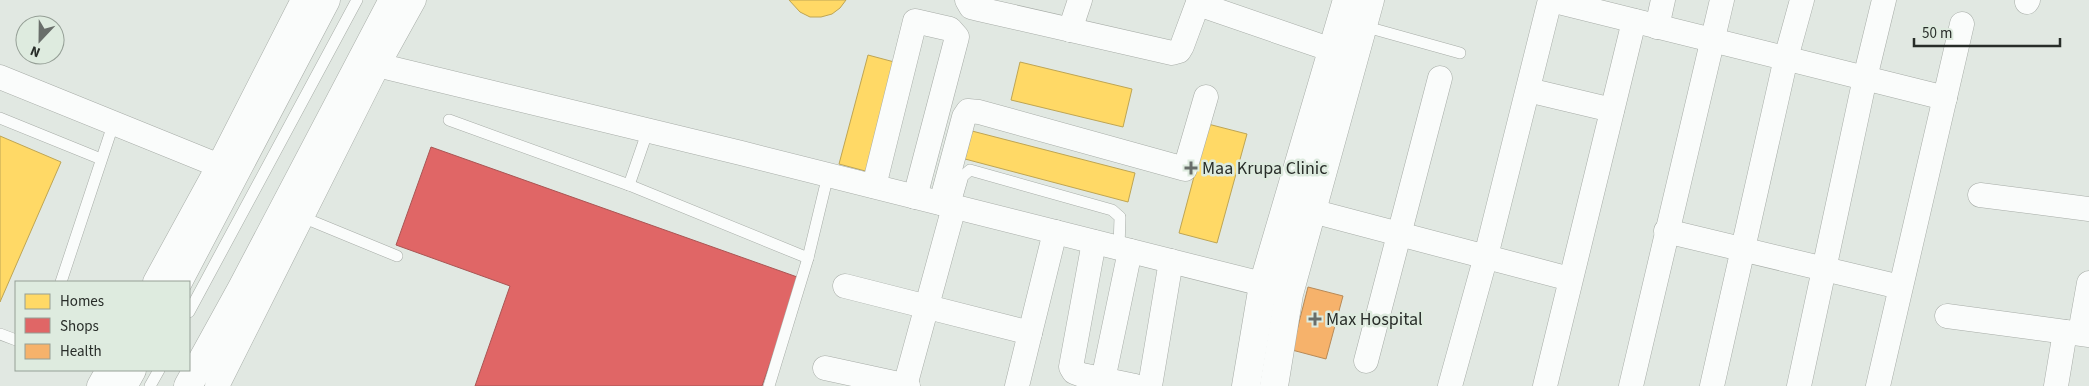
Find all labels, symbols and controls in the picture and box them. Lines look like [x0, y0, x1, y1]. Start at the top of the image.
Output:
north arrow [15, 15, 65, 65]
scale bar [1914, 15, 2060, 47]
text: 50 m [1922, 23, 1952, 44]
text: N [27, 40, 44, 62]
place label: Maa Krupa Clinic [1202, 156, 1327, 181]
marker: Maa Krupa Clinic [1184, 161, 1198, 175]
legend [15, 281, 190, 371]
text: Homes [60, 291, 104, 312]
place label: Max Hospital [1326, 307, 1423, 332]
marker: Max Hospital [1308, 312, 1322, 326]
text: Shops [60, 316, 99, 337]
text: Health [60, 341, 102, 362]

